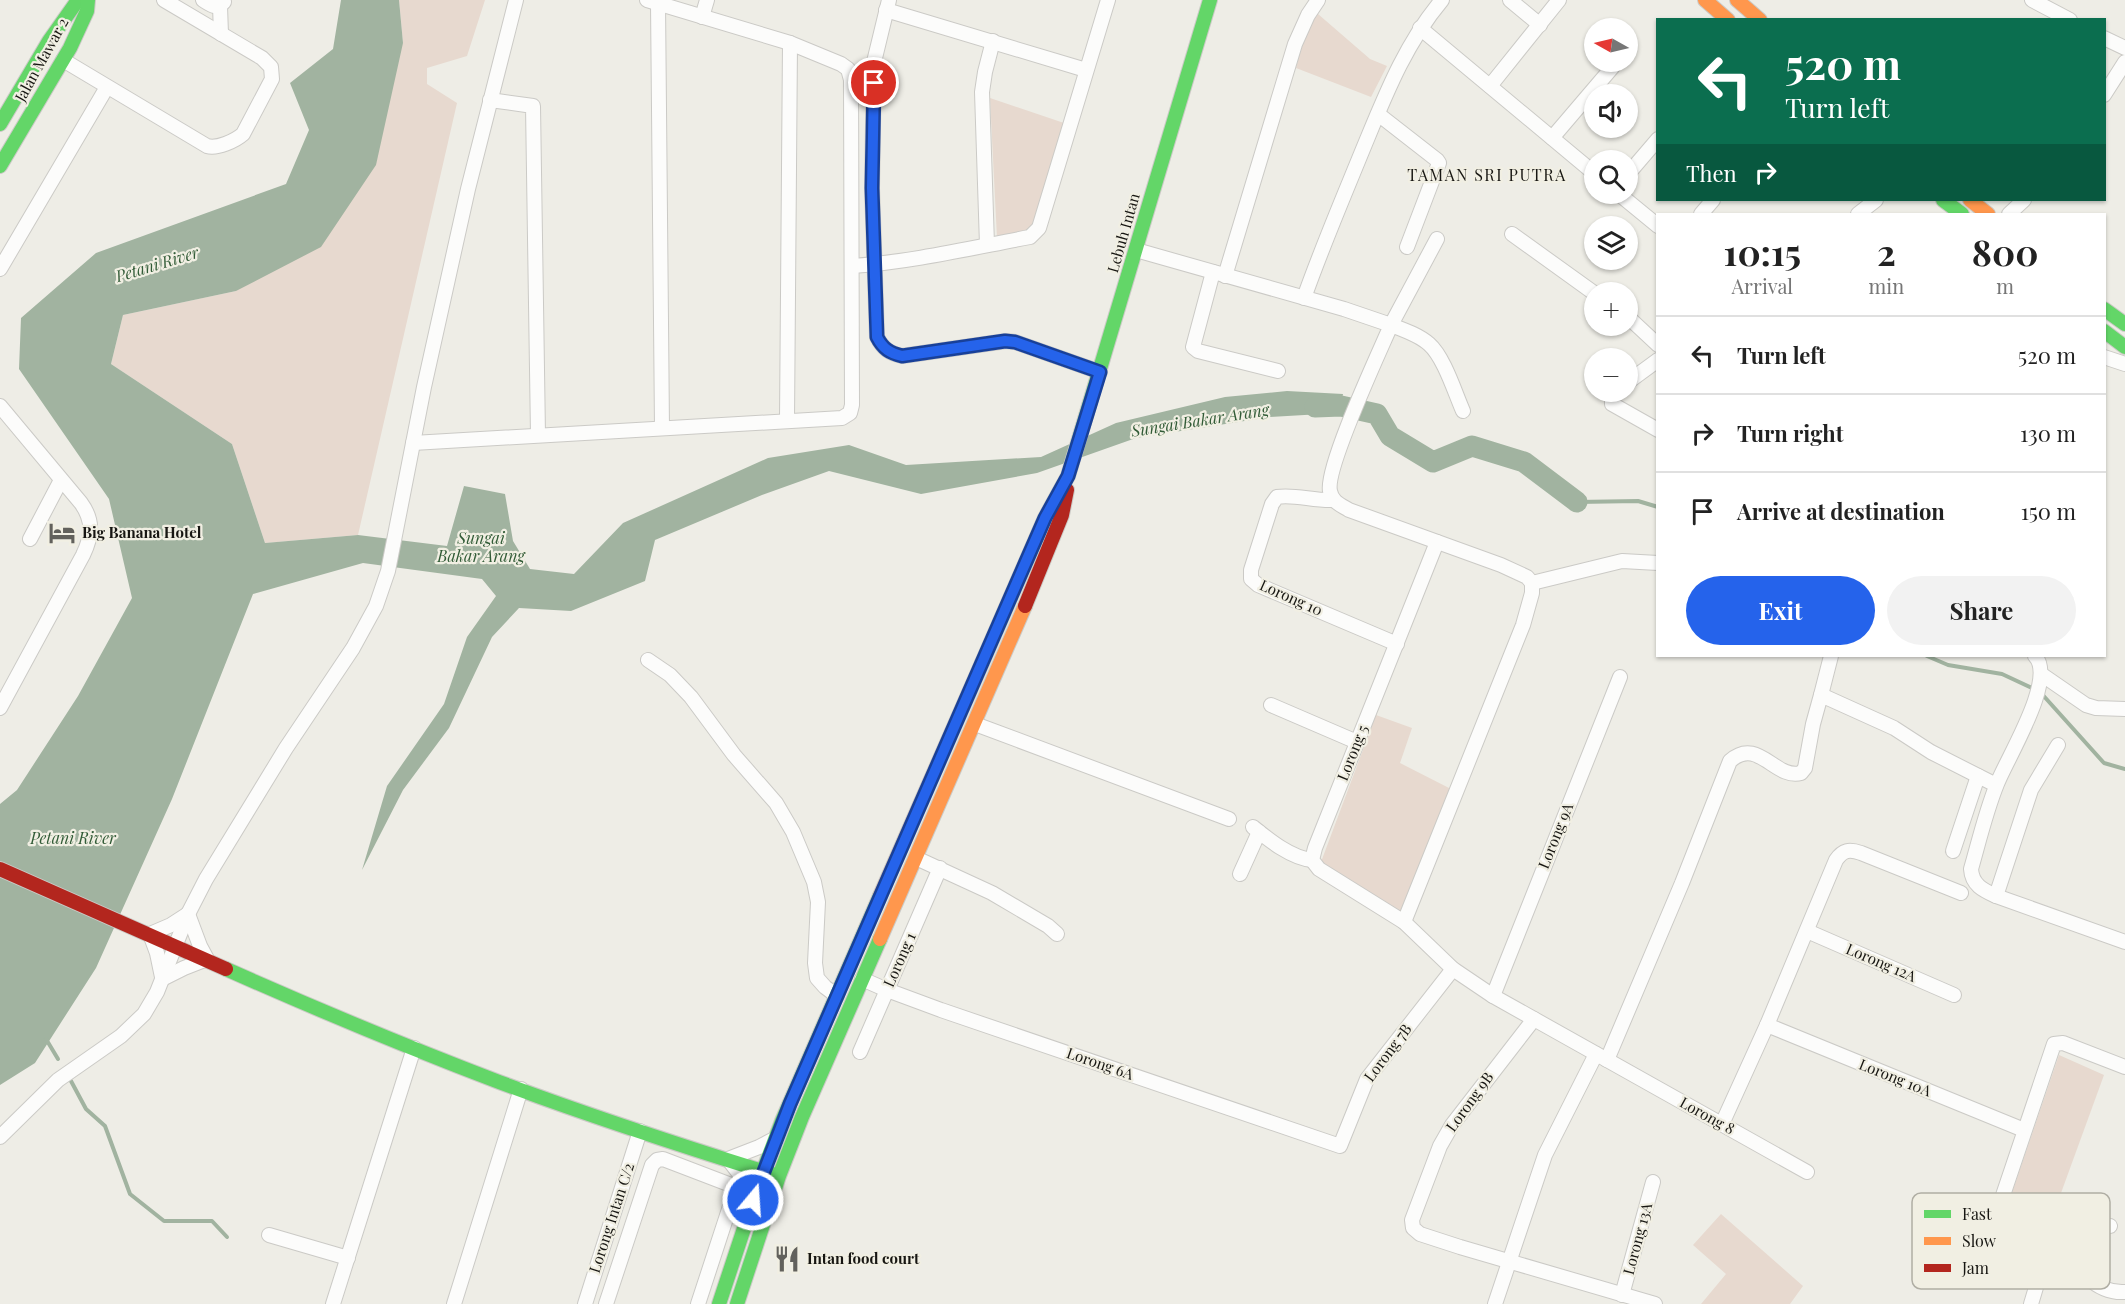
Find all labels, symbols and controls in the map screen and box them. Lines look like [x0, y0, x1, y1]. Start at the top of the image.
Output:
street label: Jalan Mawar 2 [9, 14, 72, 106]
north arrow [1584, 18, 1638, 72]
map controls [1584, 18, 1638, 402]
text: 520 m [1785, 35, 1901, 91]
icon: left [1686, 42, 1764, 120]
pin [848, 57, 899, 108]
icon: arrive [857, 66, 890, 99]
button: sound [1584, 84, 1638, 138]
text: Turn left [1785, 89, 1889, 125]
button: search [1584, 150, 1638, 204]
icon: right [1749, 156, 1782, 189]
text: Then [1686, 158, 1737, 188]
district label: TAMAN SRI PUTRA [1407, 164, 1567, 185]
street label: Lebuh Intan [1102, 191, 1144, 275]
button: layers [1584, 216, 1638, 270]
text: 10:15 [1724, 227, 1801, 275]
text: 2 [1877, 227, 1896, 275]
text: 800 [1972, 227, 2038, 275]
water label: Petani River [112, 241, 202, 286]
text: Arrival [1731, 272, 1793, 299]
text: min [1869, 272, 1904, 299]
text: m [1996, 272, 2014, 299]
button: + [1584, 282, 1638, 336]
icon: left [1686, 339, 1719, 372]
text: Turn left [1737, 340, 1826, 370]
text: 520 m [2018, 340, 2076, 370]
button: − [1584, 348, 1638, 402]
water label: Sungai Bakar Arang [1129, 398, 1272, 441]
icon: right [1686, 417, 1719, 450]
text: Turn right [1737, 418, 1843, 448]
text: 130 m [2020, 418, 2076, 448]
icon: arrive [1686, 495, 1719, 528]
text: Arrive at destination [1737, 496, 1945, 526]
text: 150 m [2021, 496, 2076, 526]
hotel icon: Big Banana Hotel [47, 518, 77, 548]
place label: Big Banana Hotel [82, 522, 202, 542]
water label: Sungai Bakar Arang [436, 527, 526, 566]
street label: Lorong 10 [1257, 574, 1326, 620]
button: Exit [1686, 576, 1875, 645]
button: Share [1887, 576, 2076, 645]
street label: Lorong 5 [1332, 722, 1372, 783]
street label: Lorong 9A [1533, 799, 1578, 871]
water label: Petani River [29, 827, 117, 848]
street label: Lorong 1 [878, 929, 920, 990]
street label: Lorong 12A [1843, 938, 1920, 986]
street label: Lorong 7B [1359, 1019, 1416, 1085]
street label: Lorong 6A [1064, 1042, 1137, 1084]
street label: Lorong 10A [1856, 1054, 1935, 1101]
street label: Lorong 9B [1441, 1068, 1498, 1135]
street label: Lorong 8 [1676, 1092, 1739, 1138]
street label: Lorong Intan C/2 [584, 1160, 638, 1275]
position arrow [721, 1168, 785, 1232]
legend [1912, 1193, 2110, 1289]
street label: Lorong 13A [1618, 1200, 1656, 1277]
text: Fast [1962, 1203, 1992, 1224]
text: Slow [1962, 1230, 1997, 1251]
restaurant icon: Intan food court [772, 1244, 802, 1274]
place label: Intan food court [807, 1248, 920, 1268]
text: Jam [1961, 1257, 1989, 1278]

